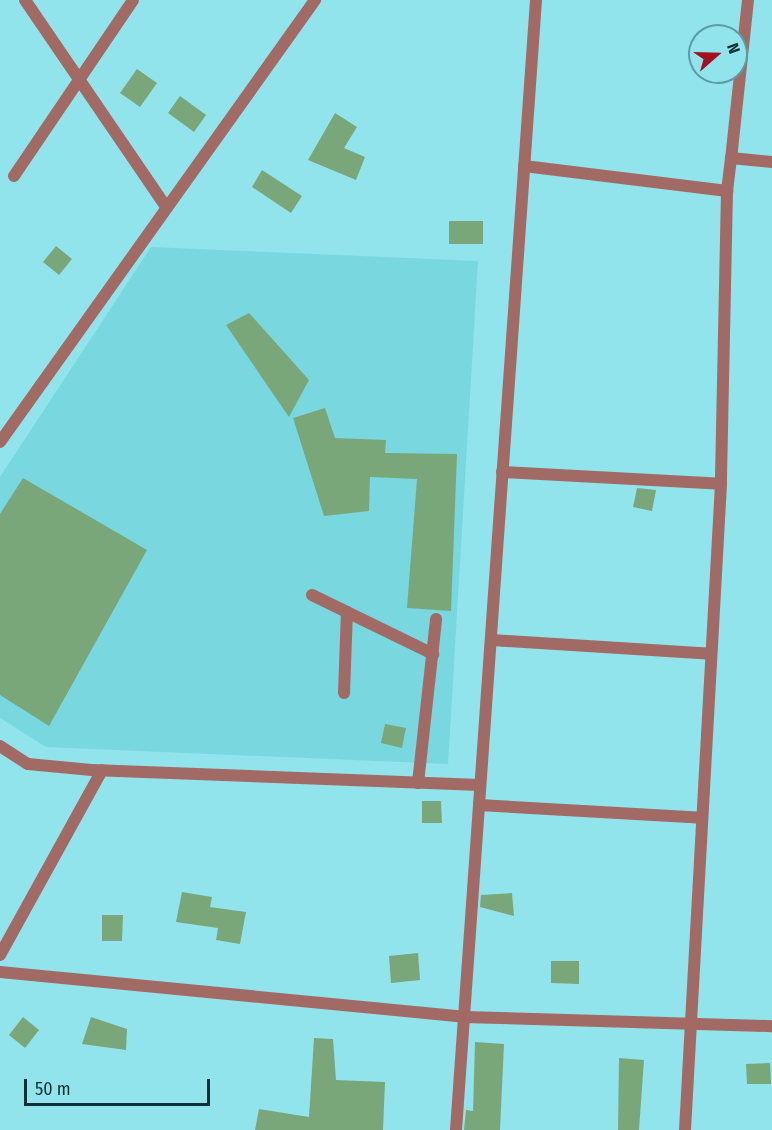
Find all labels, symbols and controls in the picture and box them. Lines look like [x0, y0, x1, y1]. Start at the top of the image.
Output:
north arrow [688, 24, 748, 84]
text: N [723, 41, 744, 56]
scale bar [27, 1067, 213, 1105]
text: 50 m [35, 1078, 71, 1100]

